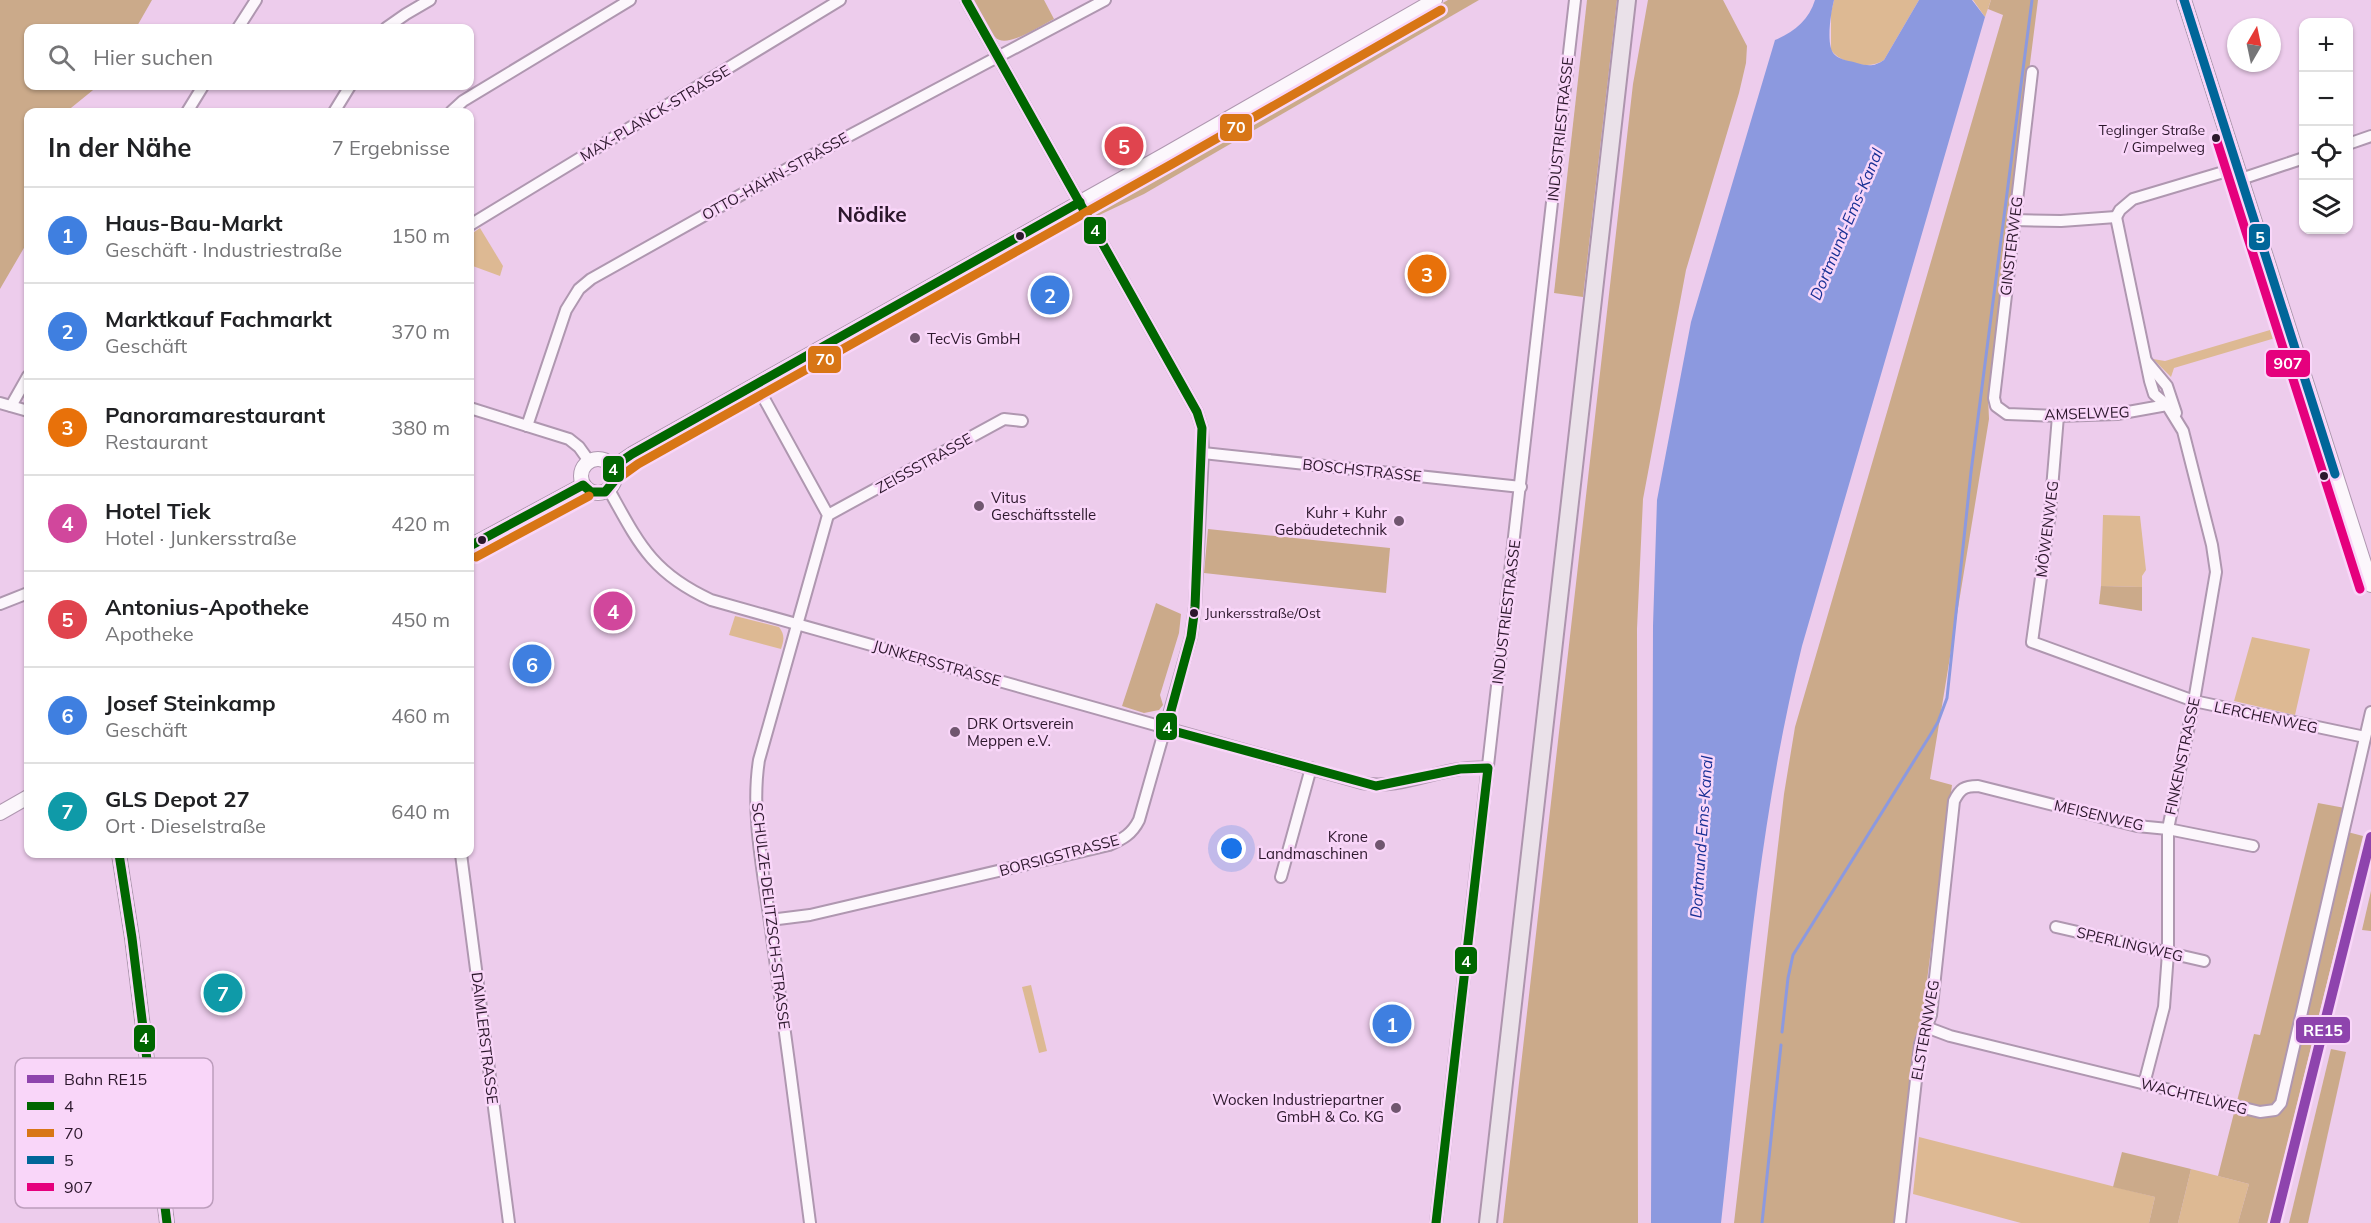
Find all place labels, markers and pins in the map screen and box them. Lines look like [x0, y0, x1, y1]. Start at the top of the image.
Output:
place label: Teglinger Straße / Gimpelweg [2098, 121, 2205, 156]
pin: 5 [1104, 124, 1144, 168]
marker: Teglinger Straße / Gimpelweg [2210, 132, 2222, 144]
unlabelled marker [1014, 230, 1026, 242]
pin: 3 [1408, 252, 1446, 296]
pin: 2 [1030, 272, 1070, 318]
place label: TecVis GmbH [927, 329, 1021, 348]
marker: TecVis GmbH [908, 331, 922, 345]
unlabelled marker [2318, 470, 2330, 482]
place label: Vitus Geschäftsstelle [991, 488, 1096, 524]
marker: Vitus Geschäftsstelle [972, 499, 986, 513]
place label: Kuhr + Kuhr Gebäudetechnik [1274, 503, 1388, 539]
marker: Kuhr + Kuhr Gebäudetechnik [1392, 514, 1406, 528]
unlabelled marker [476, 534, 488, 546]
pin: 4 [594, 588, 632, 634]
place label: Junkersstraße/Ost [1205, 604, 1321, 622]
marker: Junkersstraße/Ost [1188, 607, 1200, 619]
pin: 6 [512, 642, 552, 686]
place label: DRK Ortsverein Meppen e.V. [967, 714, 1074, 750]
marker: DRK Ortsverein Meppen e.V. [948, 725, 962, 739]
place label: Krone Landmaschinen [1258, 827, 1368, 863]
marker: Krone Landmaschinen [1373, 838, 1387, 852]
pin: 7 [204, 970, 242, 1016]
pin: 1 [1372, 1002, 1412, 1046]
place label: Wocken Industriepartner GmbH & Co. KG [1212, 1090, 1385, 1126]
marker: Wocken Industriepartner GmbH & Co. KG [1389, 1101, 1403, 1115]

